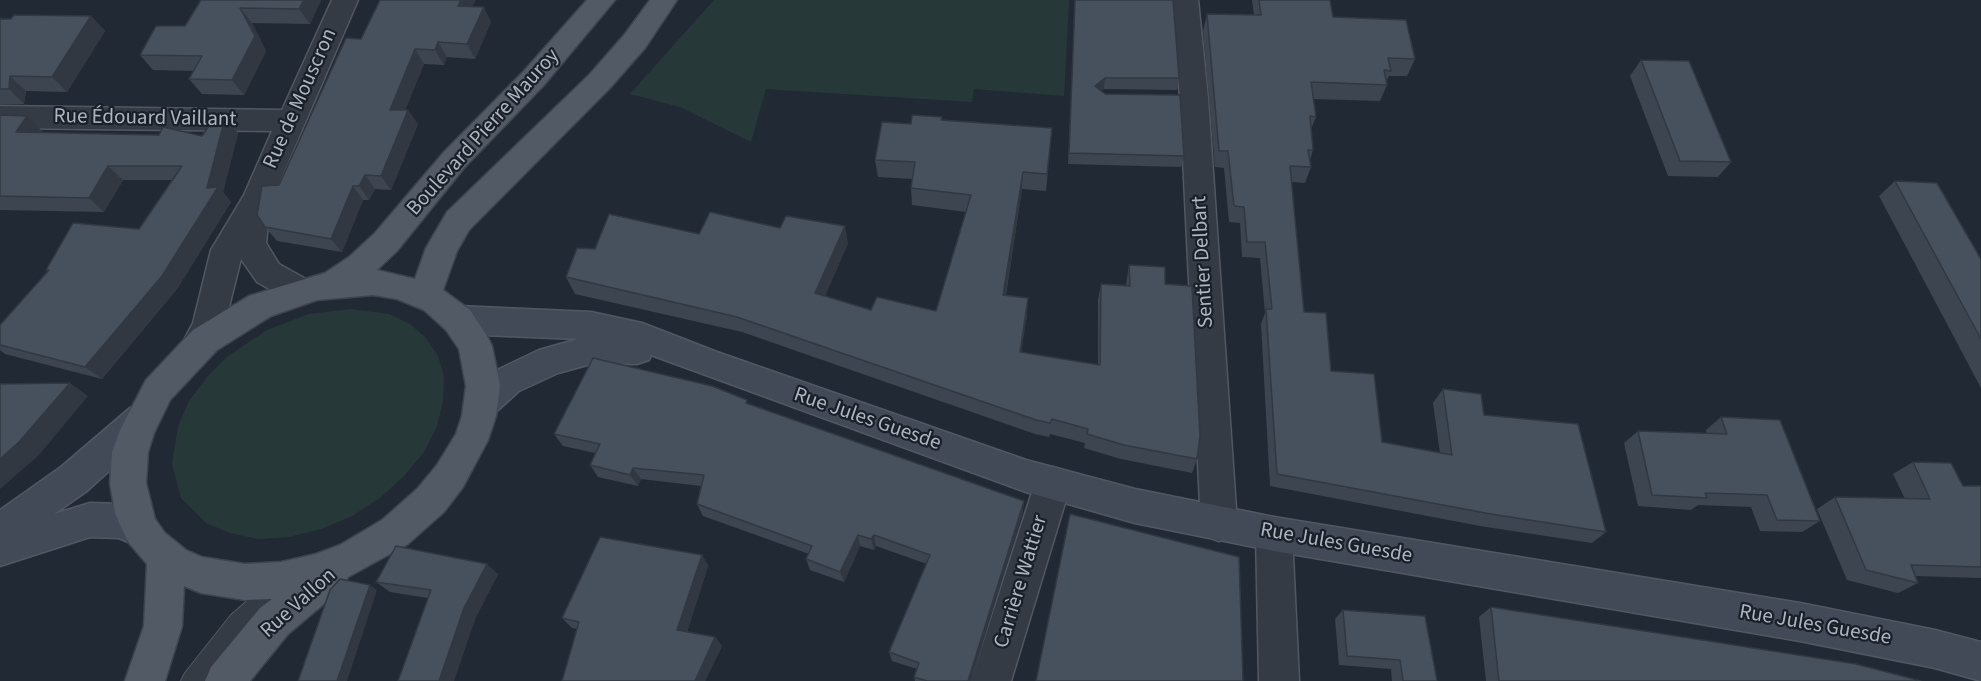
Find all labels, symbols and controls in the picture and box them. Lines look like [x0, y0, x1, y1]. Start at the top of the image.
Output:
street label: Rue de Mouscron [259, 25, 343, 173]
street label: Boulevard Pierre Mauroy [402, 44, 566, 222]
street label: Rue Édouard Vaillant [53, 105, 237, 133]
street label: Sentier Delbart [1188, 195, 1220, 329]
street label: Rue Jules Guesde [790, 383, 944, 457]
street label: Carrière Wattier [990, 513, 1054, 651]
street label: Rue Jules Guesde [1258, 518, 1414, 570]
street label: Rue Vallon [256, 564, 342, 644]
street label: Rue Jules Guesde [1737, 600, 1893, 652]

